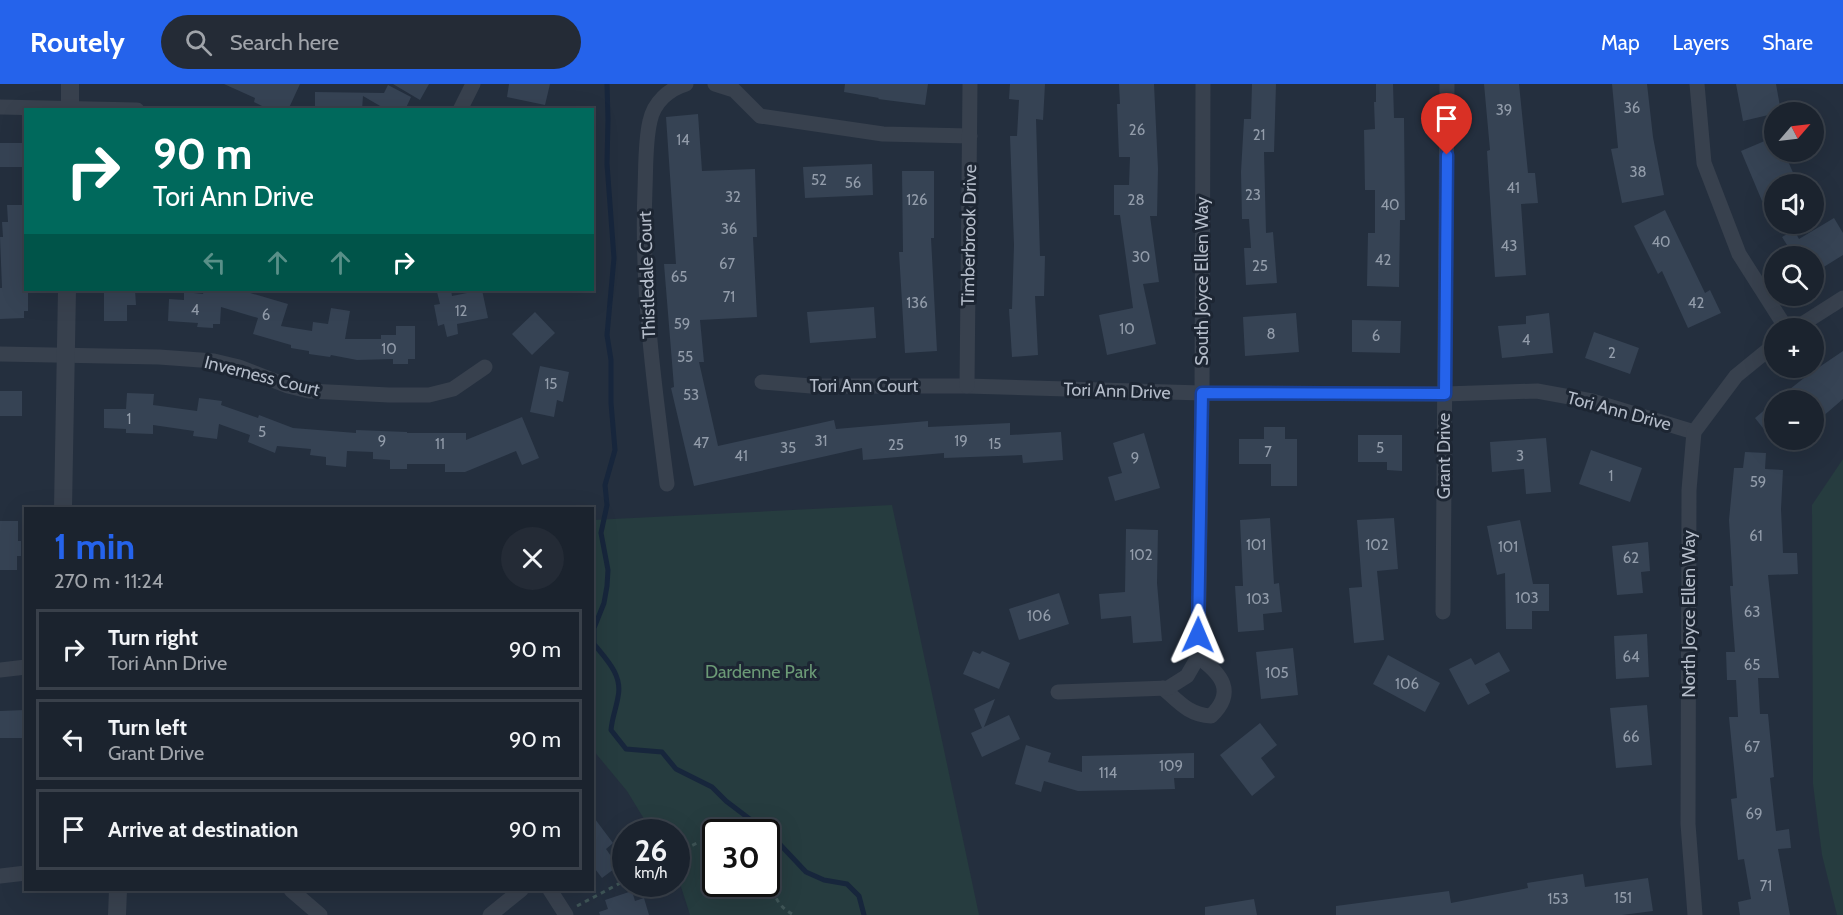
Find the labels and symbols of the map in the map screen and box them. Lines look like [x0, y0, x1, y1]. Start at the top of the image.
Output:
pin [1421, 93, 1472, 155]
house number: 36 [1624, 99, 1640, 117]
house number: 39 [1496, 101, 1512, 119]
north arrow [1764, 102, 1824, 162]
house number: 26 [1129, 121, 1145, 139]
house number: 21 [1253, 126, 1265, 144]
house number: 14 [676, 131, 690, 149]
house number: 38 [1629, 163, 1647, 181]
street label: Timberbrook Drive [957, 164, 981, 306]
house number: 52 [811, 171, 827, 189]
house number: 56 [845, 174, 861, 192]
house number: 41 [1506, 179, 1520, 197]
house number: 23 [1245, 186, 1261, 204]
house number: 32 [725, 188, 741, 206]
house number: 126 [906, 191, 928, 209]
house number: 28 [1128, 191, 1144, 209]
street label: South Joyce Ellen Way [1191, 196, 1213, 366]
house number: 40 [1380, 196, 1400, 214]
street label: Thistledale Court [634, 211, 660, 339]
house number: 36 [721, 220, 737, 238]
house number: 40 [1651, 233, 1671, 251]
house number: 43 [1501, 237, 1517, 255]
house number: 30 [1132, 248, 1150, 266]
house number: 42 [1375, 251, 1391, 269]
house number: 67 [719, 255, 735, 273]
house number: 25 [1252, 257, 1268, 275]
house number: 65 [671, 268, 687, 286]
house number: 71 [723, 288, 735, 306]
house number: 136 [906, 294, 928, 312]
house number: 42 [1688, 294, 1704, 312]
house number: 4 [191, 301, 200, 319]
house number: 12 [455, 302, 468, 320]
house number: 6 [262, 306, 270, 324]
house number: 59 [674, 315, 690, 333]
house number: 10 [1119, 320, 1135, 338]
house number: 8 [1266, 325, 1276, 343]
house number: 6 [1372, 327, 1380, 345]
house number: 4 [1522, 331, 1531, 349]
house number: 10 [381, 340, 397, 358]
house number: 2 [1608, 344, 1616, 362]
house number: 55 [677, 348, 693, 366]
street label: Inverness Court [202, 351, 322, 401]
house number: 15 [544, 375, 558, 393]
street label: Tori Ann Court [810, 375, 918, 397]
street label: Tori Ann Drive [1063, 378, 1171, 404]
house number: 53 [683, 386, 699, 404]
street label: Tori Ann Drive [1564, 386, 1674, 436]
house number: 1 [127, 410, 131, 428]
street label: Grant Drive [1433, 413, 1455, 499]
house number: 5 [258, 423, 266, 441]
house number: 9 [378, 432, 386, 450]
house number: 31 [814, 432, 828, 450]
house number: 19 [954, 432, 968, 450]
house number: 47 [693, 434, 710, 452]
house number: 11 [435, 435, 445, 453]
house number: 15 [988, 435, 1002, 453]
house number: 25 [888, 436, 904, 454]
house number: 35 [780, 439, 796, 457]
house number: 5 [1376, 439, 1384, 457]
house number: 7 [1264, 443, 1272, 461]
house number: 41 [734, 447, 748, 465]
house number: 3 [1516, 447, 1524, 465]
house number: 9 [1131, 449, 1139, 467]
house number: 1 [1609, 467, 1613, 485]
house number: 59 [1750, 473, 1766, 491]
house number: 61 [1749, 527, 1763, 545]
street label: North Joyce Ellen Way [1678, 530, 1700, 698]
house number: 101 [1246, 536, 1266, 554]
house number: 102 [1365, 536, 1389, 554]
house number: 101 [1498, 538, 1518, 556]
house number: 102 [1129, 546, 1153, 564]
house number: 62 [1623, 549, 1639, 567]
house number: 103 [1515, 589, 1539, 607]
house number: 103 [1246, 590, 1270, 608]
position arrow [1166, 603, 1230, 667]
house number: 63 [1744, 603, 1760, 621]
house number: 106 [1027, 607, 1051, 625]
house number: 64 [1622, 648, 1640, 666]
house number: 65 [1744, 656, 1760, 674]
park label: Dardenne Park [705, 661, 818, 683]
house number: 105 [1265, 664, 1289, 682]
house number: 106 [1395, 675, 1419, 693]
house number: 66 [1622, 728, 1640, 746]
house number: 67 [1744, 738, 1760, 756]
house number: 109 [1159, 757, 1183, 775]
house number: 114 [1099, 764, 1118, 782]
house number: 69 [1745, 805, 1763, 823]
speed limit sign: 30 [702, 819, 780, 897]
house number: 71 [1760, 877, 1772, 895]
house number: 151 [1614, 889, 1632, 907]
house number: 153 [1547, 890, 1569, 908]

